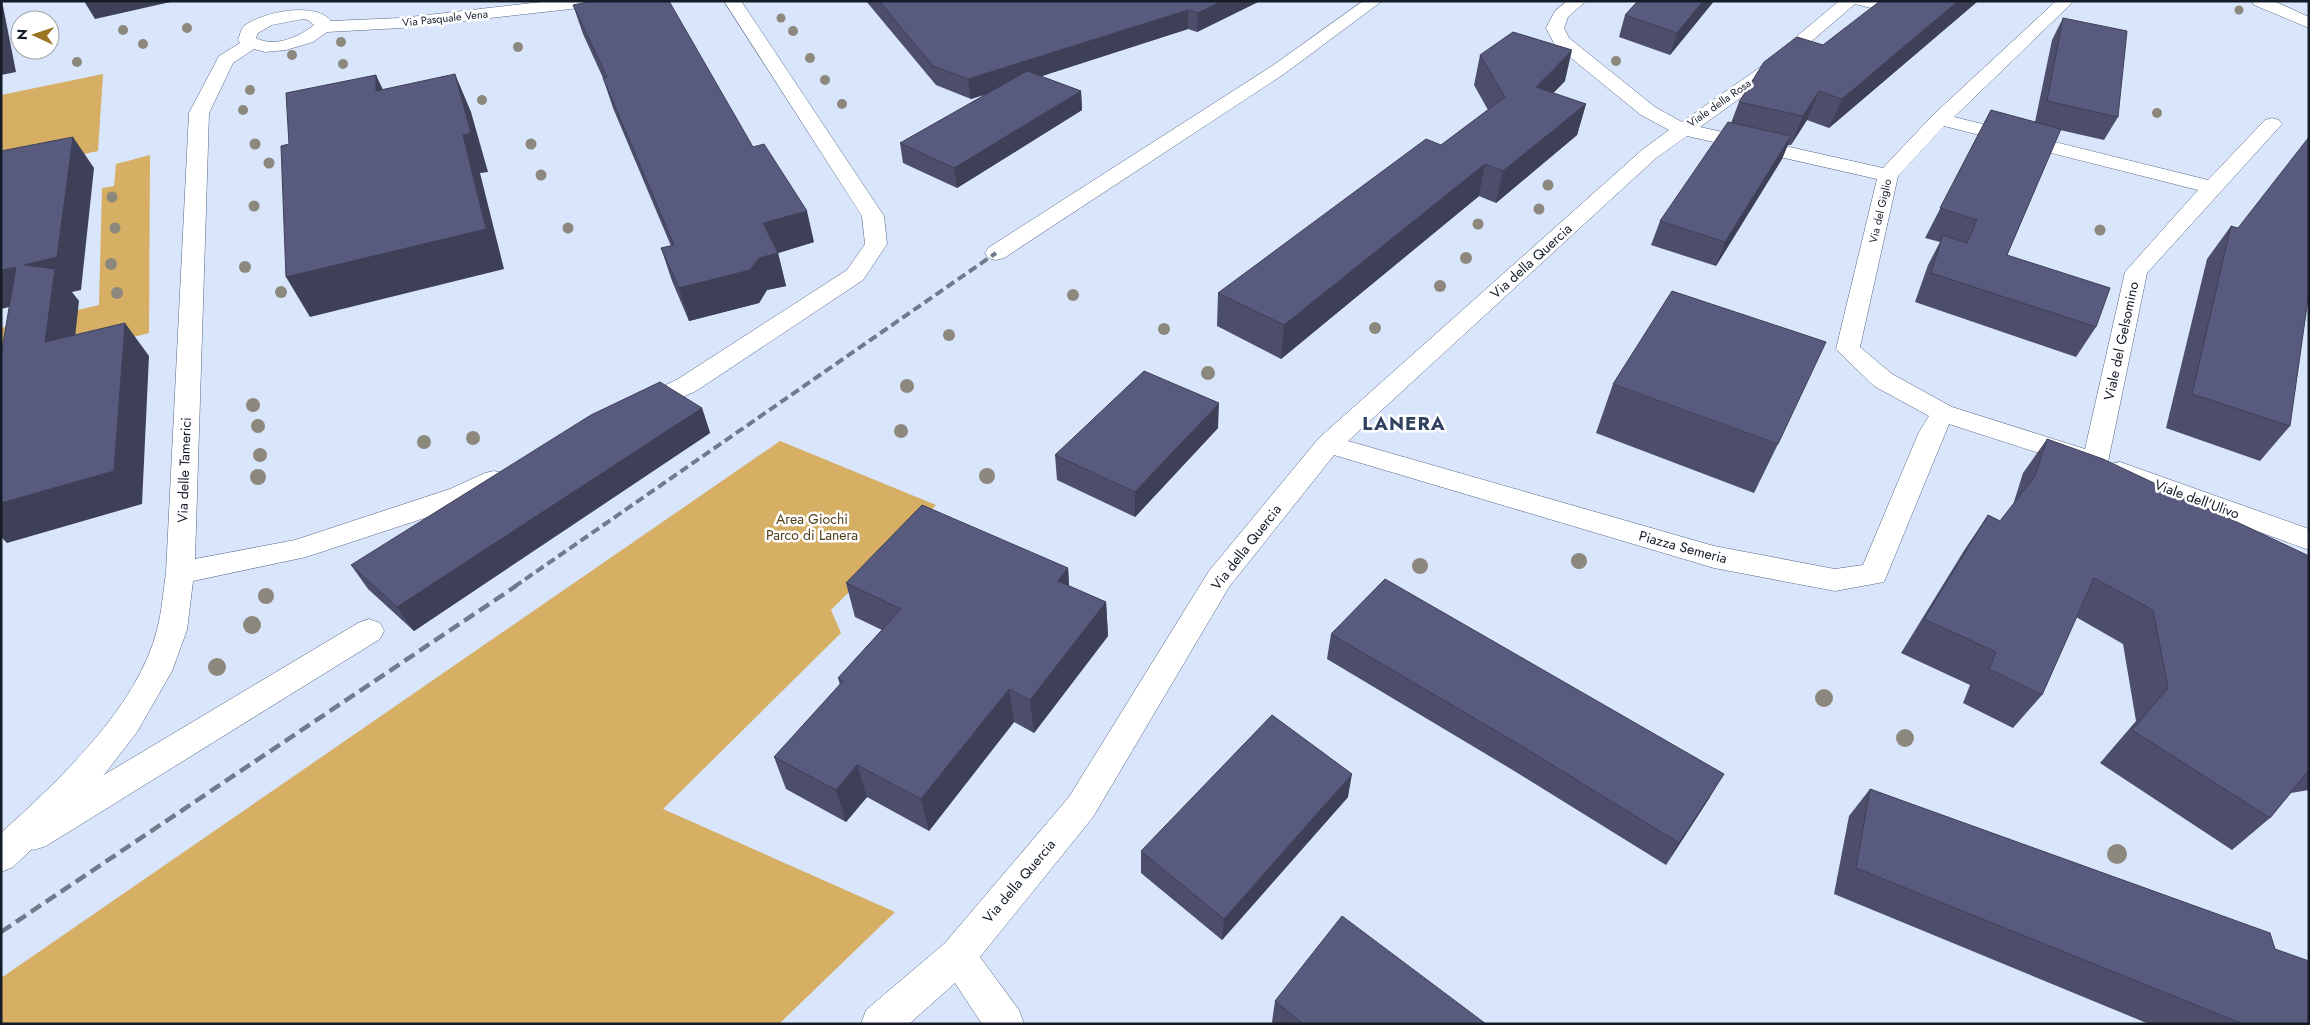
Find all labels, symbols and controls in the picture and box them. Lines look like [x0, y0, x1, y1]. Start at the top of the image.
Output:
street label: Via Pasquale Vena [401, 6, 489, 30]
north arrow [10, 10, 60, 60]
text: N [12, 28, 32, 40]
street label: Viale della Rosa [1684, 75, 1754, 131]
street label: Via del Giglio [1865, 177, 1895, 245]
street label: Via della Quercia [1486, 219, 1576, 303]
street label: Viale del Gelsomino [2099, 279, 2143, 402]
district label: LANERA [1362, 410, 1446, 437]
street label: Via delle Tamerici [172, 417, 196, 523]
street label: Viale dell'Ulivo [2152, 474, 2243, 524]
street label: Via della Quercia [1206, 500, 1286, 594]
park label: Area Giochi Parco di Lanera [766, 509, 858, 545]
street label: Piazza Semeria [1637, 526, 1729, 568]
street label: Via della Quercia [978, 835, 1060, 927]

